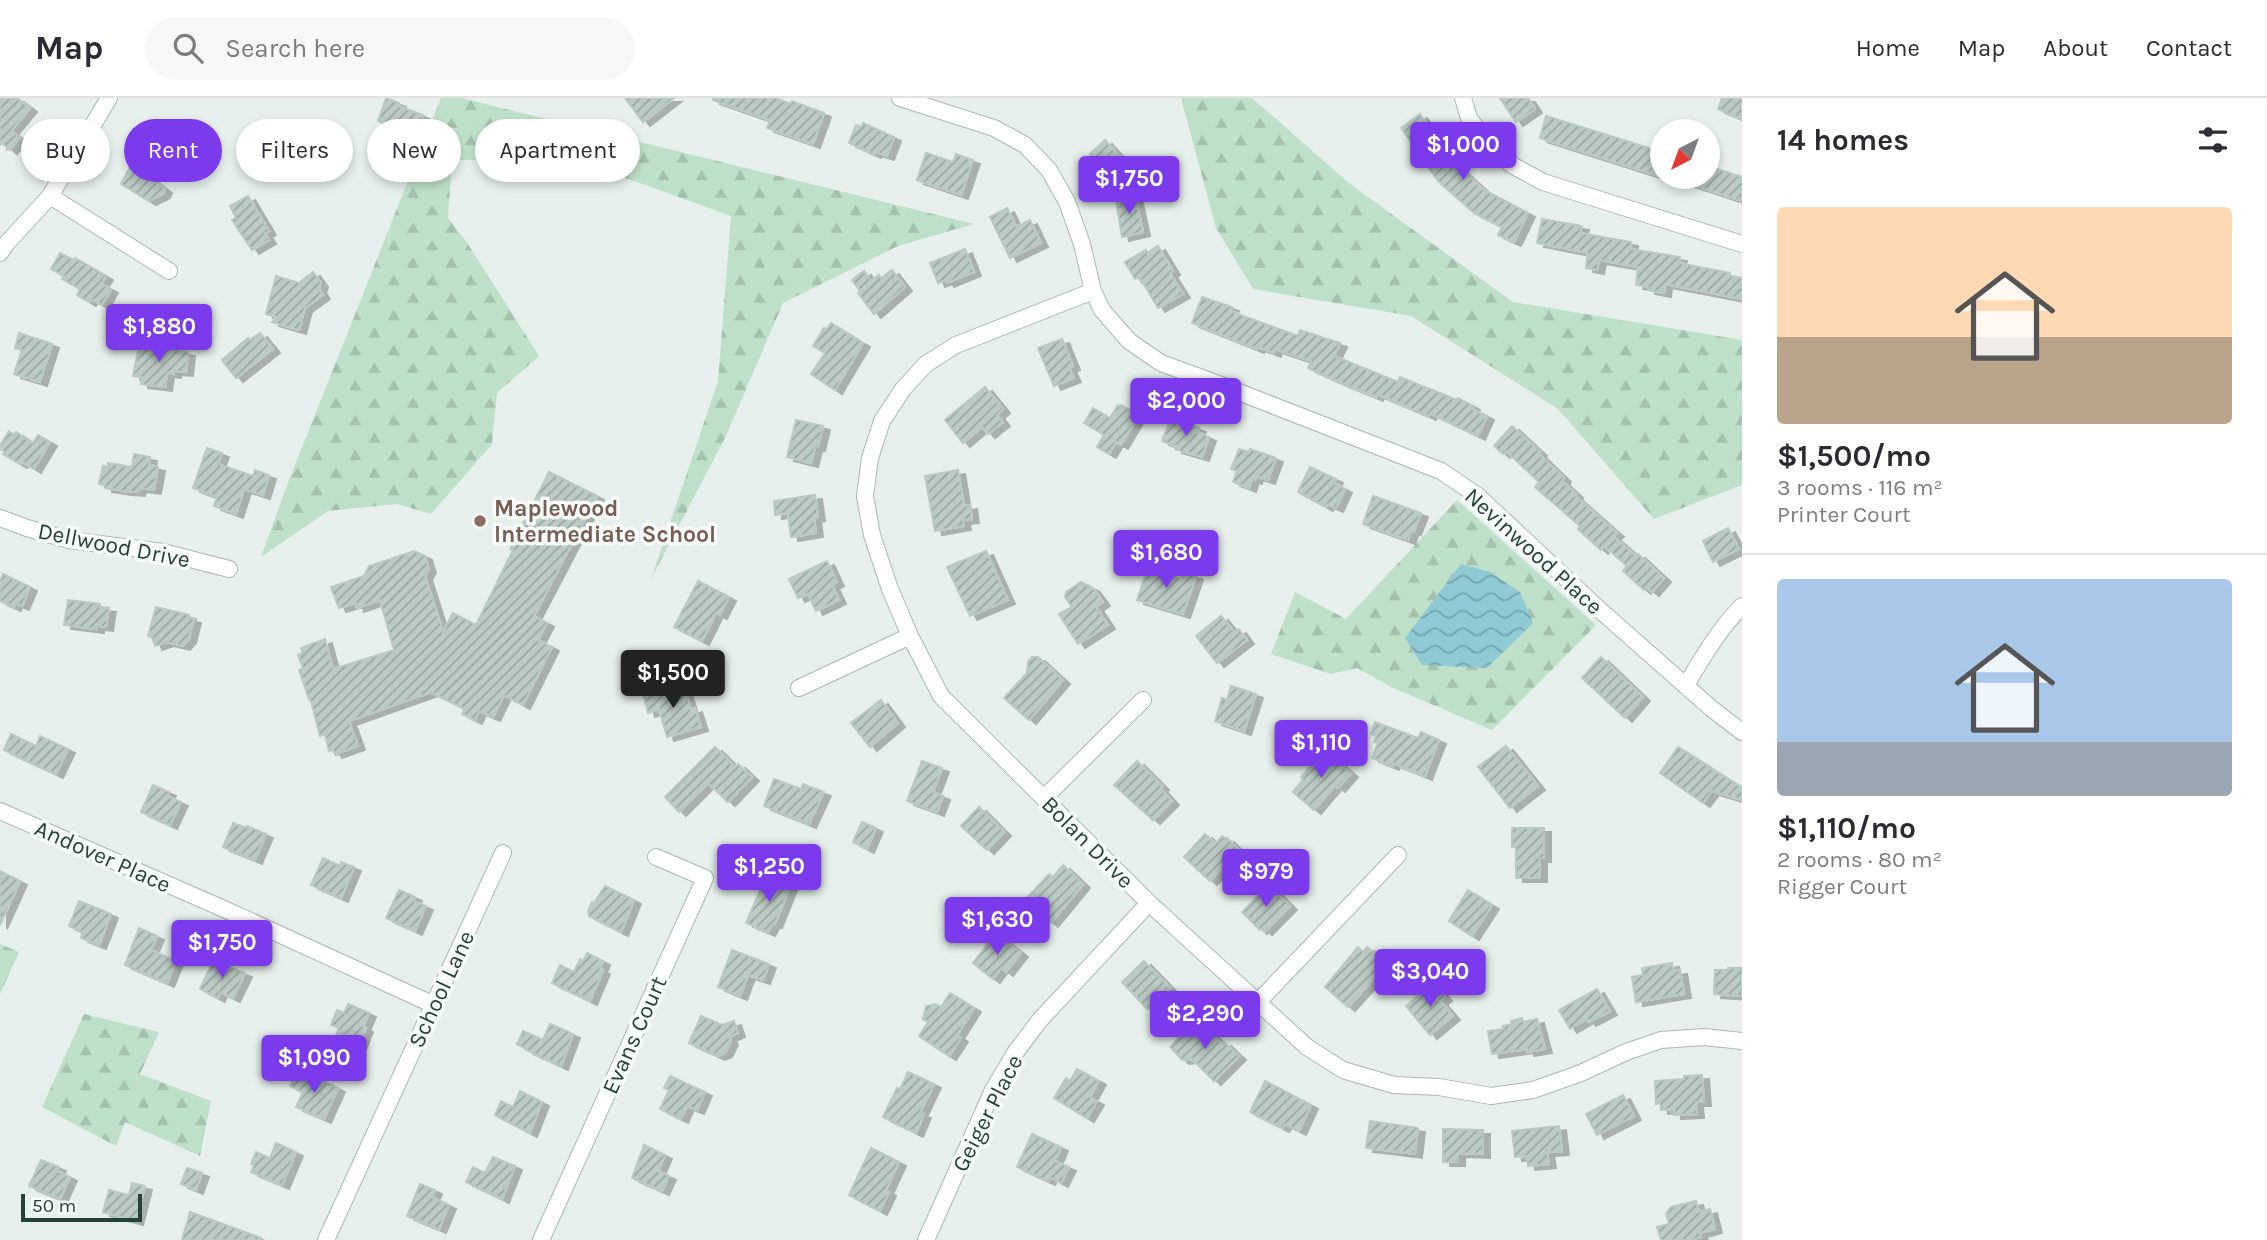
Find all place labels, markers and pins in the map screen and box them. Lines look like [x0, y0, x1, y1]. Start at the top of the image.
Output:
pin: $1,000 [1406, 122, 1520, 182]
pin: $1,750 [1072, 156, 1186, 216]
pin: $1,880 [102, 304, 216, 364]
pin: $2,000 [1129, 378, 1243, 438]
place label: Maplewood Intermediate School [494, 495, 716, 548]
marker: Maplewood Intermediate School [472, 513, 488, 529]
pin: $1,680 [1109, 531, 1223, 590]
pin: $1,500 [616, 650, 730, 710]
pin: $1,110 [1264, 720, 1378, 780]
pin: $1,250 [712, 844, 826, 904]
pin: $979 [1225, 850, 1307, 909]
pin: $1,630 [940, 898, 1054, 957]
pin: $1,750 [165, 920, 279, 980]
pin: $3,040 [1373, 950, 1487, 1009]
pin: $2,290 [1148, 992, 1262, 1051]
pin: $1,090 [257, 1035, 371, 1095]

